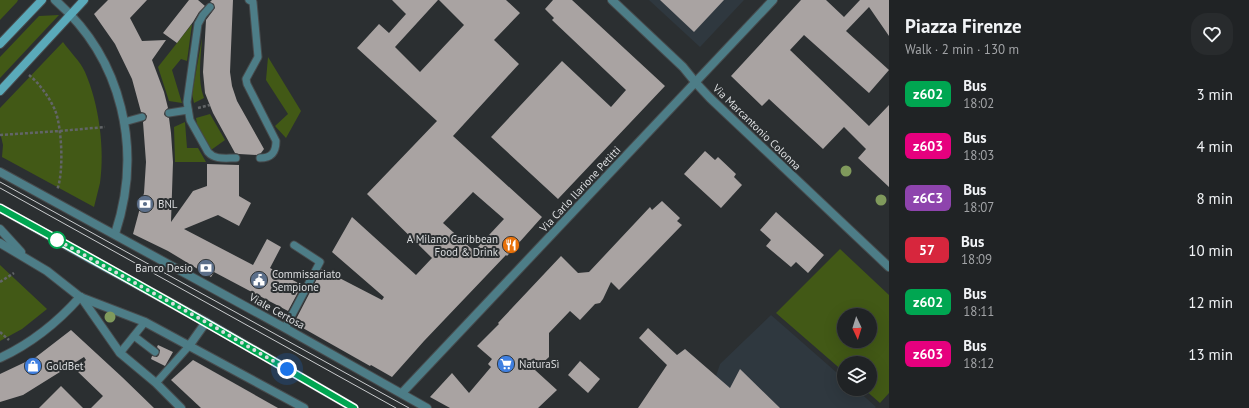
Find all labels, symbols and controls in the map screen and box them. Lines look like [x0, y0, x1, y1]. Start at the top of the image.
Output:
button: heart [1191, 13, 1233, 55]
text: Piazza Firenze [905, 14, 1022, 38]
text: Walk · 2 min · 130 m [905, 41, 1019, 58]
text: Bus [963, 76, 987, 95]
street label: Via Marcantonio Colonna [709, 80, 804, 173]
text: z602 [913, 85, 943, 103]
text: 3 min [1196, 85, 1233, 104]
text: 18:02 [963, 95, 994, 112]
text: Bus [963, 128, 987, 147]
text: z603 [913, 137, 943, 155]
text: 4 min [1196, 137, 1233, 156]
street label: Via Carlo Ilarione Petitti [536, 143, 623, 236]
text: 18:03 [963, 147, 994, 164]
text: Bus [963, 180, 986, 199]
text: z6C3 [913, 189, 943, 207]
text: 8 min [1196, 189, 1233, 208]
bank icon: BNL [135, 194, 155, 214]
place label: BNL [158, 197, 178, 211]
text: 18:07 [963, 199, 994, 216]
unlabelled marker [48, 231, 66, 249]
place label: A Milano Caribbean Food & Drink [407, 232, 499, 259]
text: Bus [961, 232, 984, 251]
restaurant icon: A Milano Caribbean Food & Drink [501, 235, 521, 255]
text: 57 [919, 241, 935, 259]
text: 10 min [1188, 241, 1233, 260]
text: 18:09 [961, 251, 992, 268]
bank icon: Banco Desio [196, 258, 216, 278]
place label: Banco Desio [135, 261, 193, 275]
place label: Commissariato Sempione [272, 267, 341, 294]
public building icon: Commissariato Sempione [249, 270, 269, 290]
text: Bus [963, 284, 987, 303]
street label: Viale Certosa [246, 289, 307, 332]
text: z602 [913, 293, 943, 311]
text: 12 min [1188, 293, 1233, 312]
text: 18:11 [963, 303, 994, 320]
north arrow [837, 308, 877, 348]
map controls [837, 308, 877, 396]
text: Bus [963, 336, 987, 355]
text: z603 [913, 345, 943, 363]
text: 13 min [1188, 345, 1233, 364]
supermarket icon: NaturaSì [496, 354, 516, 374]
text: 18:12 [963, 355, 994, 372]
shop icon: GoldBet [23, 356, 43, 376]
button: layers [837, 356, 877, 396]
place label: NaturaSì [519, 357, 560, 371]
place label: GoldBet [46, 359, 84, 373]
your location [277, 359, 297, 379]

